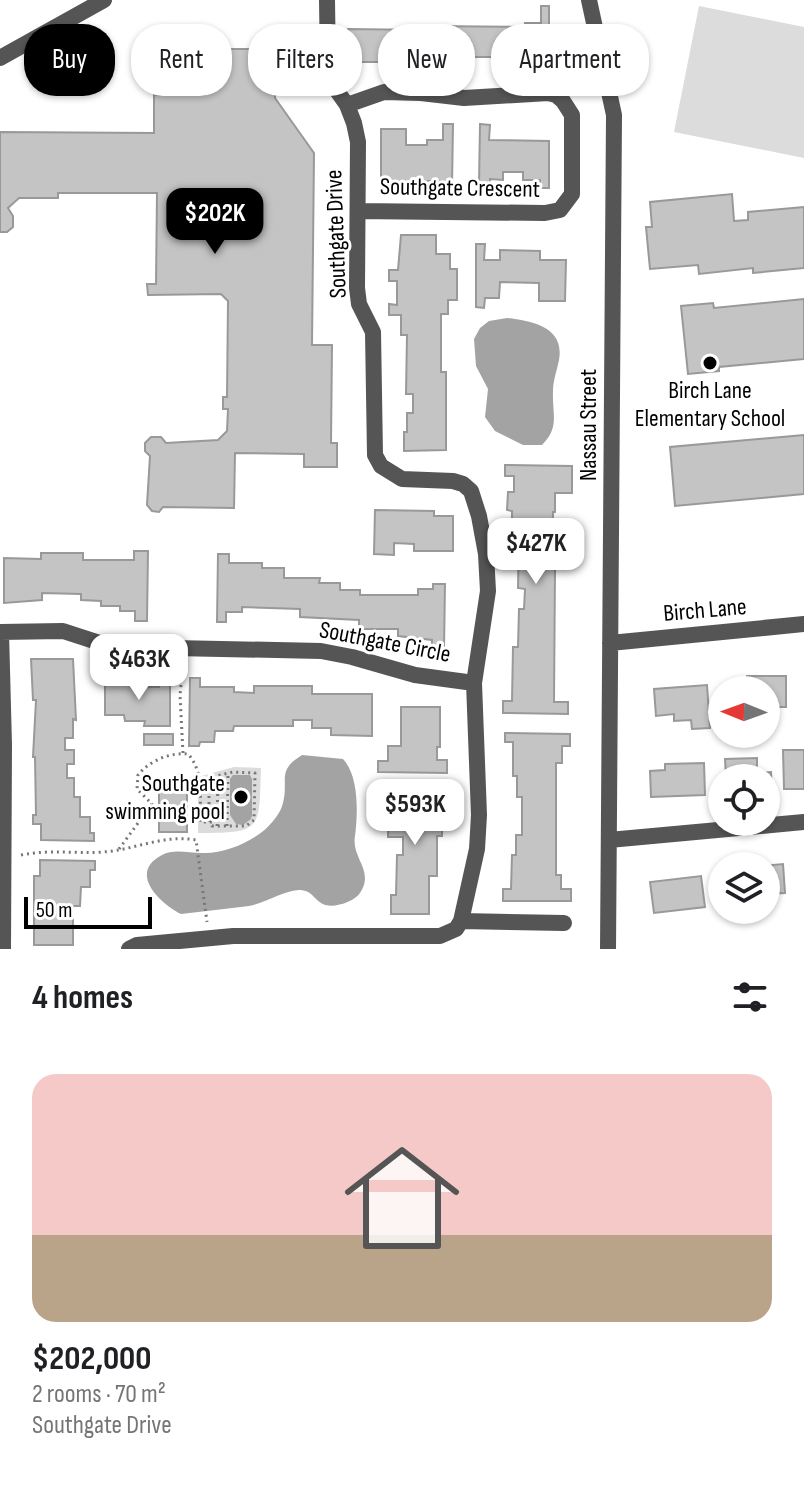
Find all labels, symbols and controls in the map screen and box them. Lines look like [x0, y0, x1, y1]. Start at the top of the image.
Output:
chip: Buy [24, 24, 115, 96]
chip: Rent [131, 24, 232, 96]
chip: Filters [248, 24, 362, 96]
chip: New [378, 24, 475, 96]
chip: Apartment [491, 24, 649, 96]
street label: Southgate Drive [319, 169, 353, 299]
street label: Southgate Crescent [380, 172, 540, 204]
pin: $202K [159, 188, 271, 256]
text: $202K [184, 198, 246, 229]
marker: Birch Lane Elementary School [701, 354, 719, 372]
street label: Nassau Street [574, 369, 603, 481]
place label: Birch Lane Elementary School [635, 376, 785, 433]
pin: $427K [480, 518, 592, 586]
text: $427K [505, 528, 567, 559]
street label: Birch Lane [662, 592, 748, 628]
street label: Southgate Circle [317, 615, 453, 669]
pin: $463K [83, 634, 195, 702]
text: $463K [108, 644, 170, 675]
north arrow [708, 676, 780, 748]
map controls [708, 676, 780, 924]
button: locate [708, 764, 780, 836]
place label: Southgate swimming pool [105, 769, 225, 826]
pin: $593K [359, 779, 471, 847]
marker: Southgate swimming pool [232, 788, 250, 806]
text: $593K [384, 789, 446, 820]
button: layers [708, 852, 780, 924]
scale bar [24, 893, 152, 929]
text: 50 m [36, 897, 72, 924]
icon: filters [728, 975, 772, 1019]
text: 4 homes [32, 977, 133, 1018]
icon: home [330, 1126, 474, 1270]
text: $202,000 [32, 1338, 151, 1379]
text: 2 rooms · 70 m² [32, 1379, 166, 1410]
text: Southgate Drive [32, 1410, 172, 1441]

